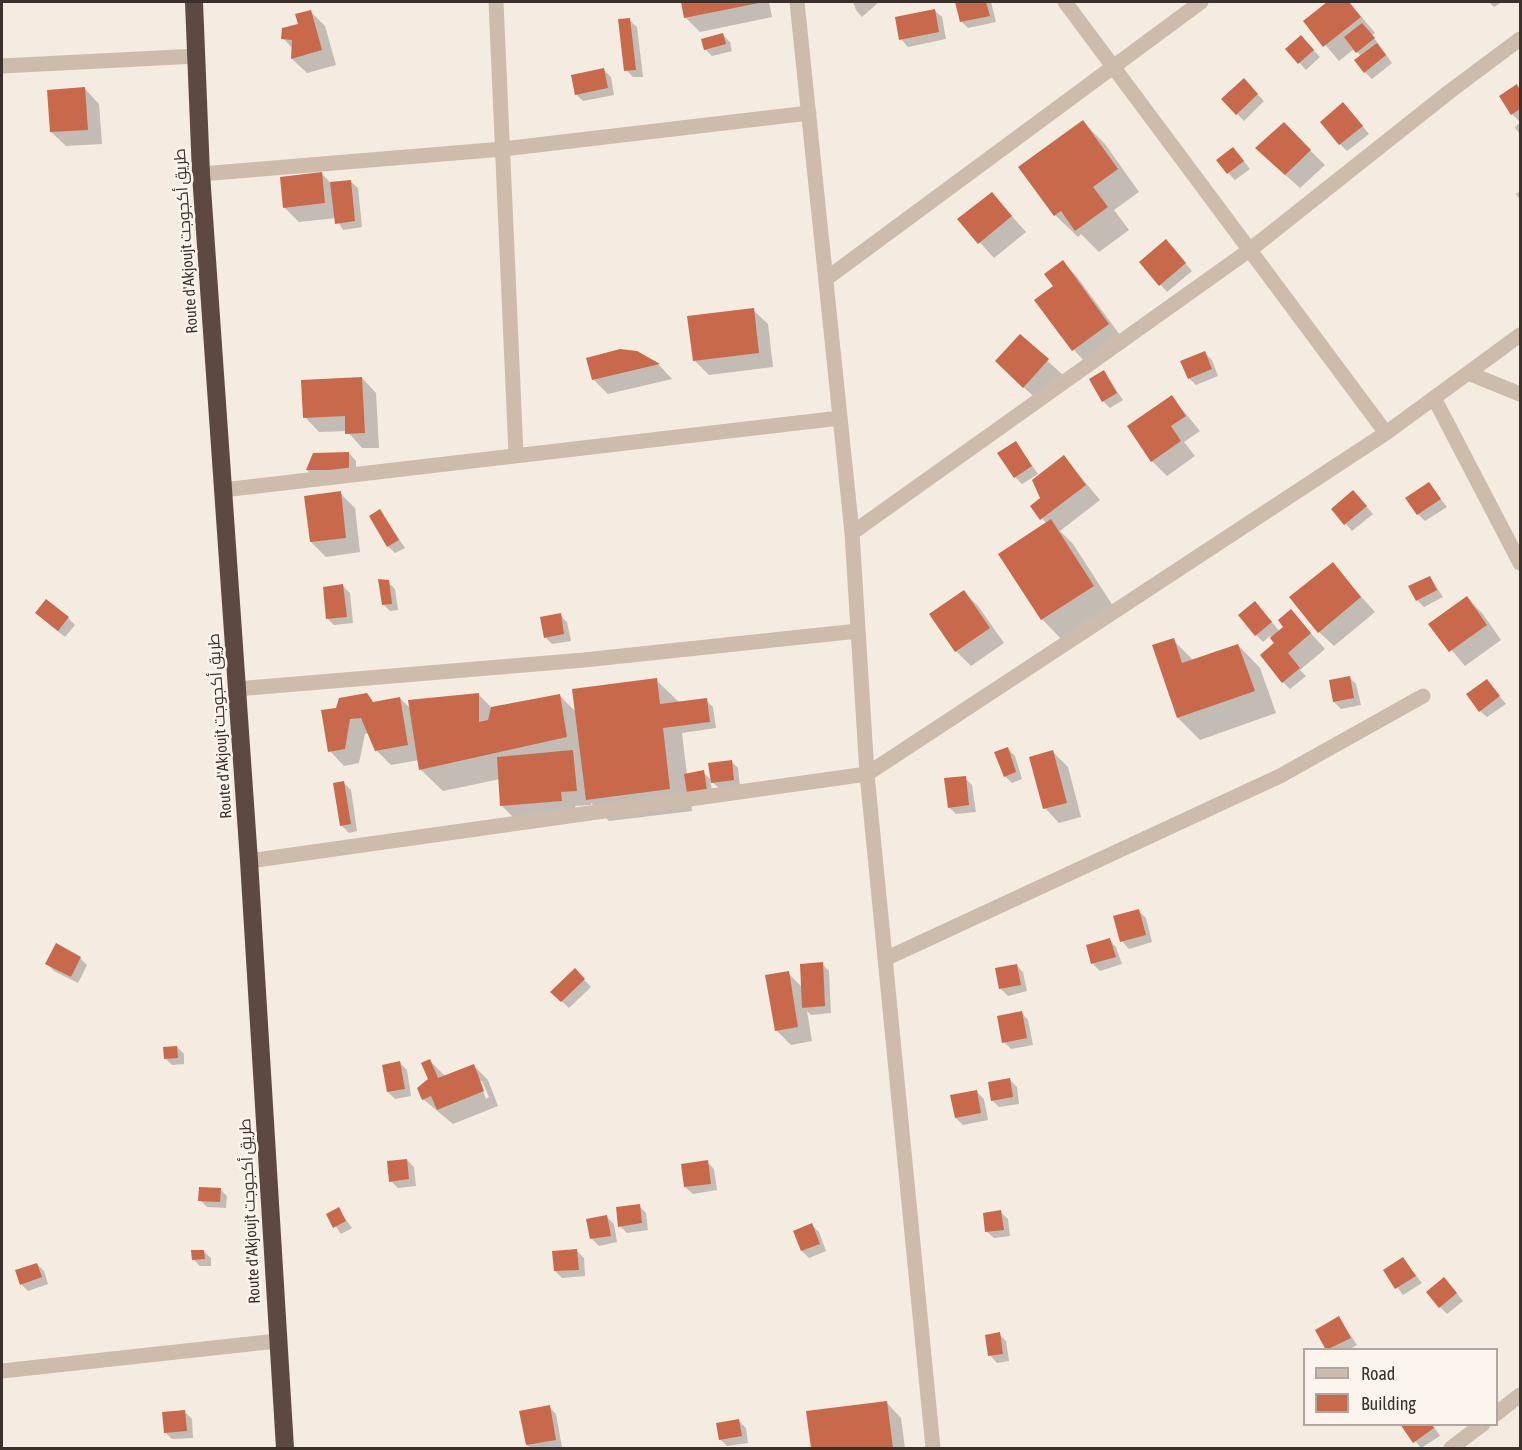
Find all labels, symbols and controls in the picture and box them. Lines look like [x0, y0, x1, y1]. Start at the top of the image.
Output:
street label: Route d'Akjoujt طريق أكجوجت [170, 148, 202, 334]
street label: Route d'Akjoujt طريق أكجوجت [204, 633, 236, 819]
street label: Route d'Akjoujt طريق أكجوجت [236, 1118, 264, 1304]
legend [1303, 1348, 1498, 1426]
text: Road [1361, 1363, 1395, 1384]
text: Building [1361, 1393, 1416, 1414]

